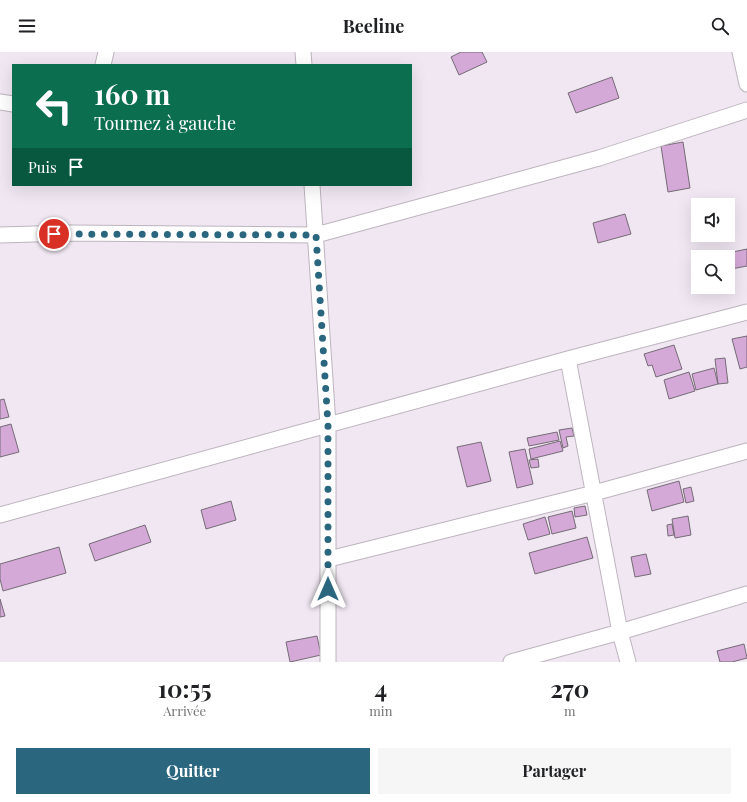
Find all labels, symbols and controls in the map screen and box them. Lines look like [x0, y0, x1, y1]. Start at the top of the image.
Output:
text: Beeline [343, 14, 404, 38]
icon: menu [16, 15, 38, 37]
icon: search [709, 15, 731, 37]
text: 160 m [94, 75, 170, 112]
icon: left [28, 80, 80, 132]
text: Tournez à gauche [94, 111, 236, 135]
icon: arrive [65, 156, 87, 178]
text: Puis [28, 157, 57, 177]
map controls [691, 198, 735, 294]
button: sound [691, 198, 735, 242]
pin [37, 217, 71, 251]
icon: arrive [43, 223, 65, 245]
button: search [691, 250, 735, 294]
position arrow [307, 568, 349, 610]
text: 10:55 [158, 672, 211, 704]
text: 4 [375, 672, 387, 704]
text: 270 [550, 672, 589, 704]
text: Arrivée [163, 702, 206, 719]
text: min [369, 702, 392, 719]
text: m [564, 702, 575, 719]
button: Quitter [16, 748, 370, 794]
button: Partager [378, 748, 731, 794]

